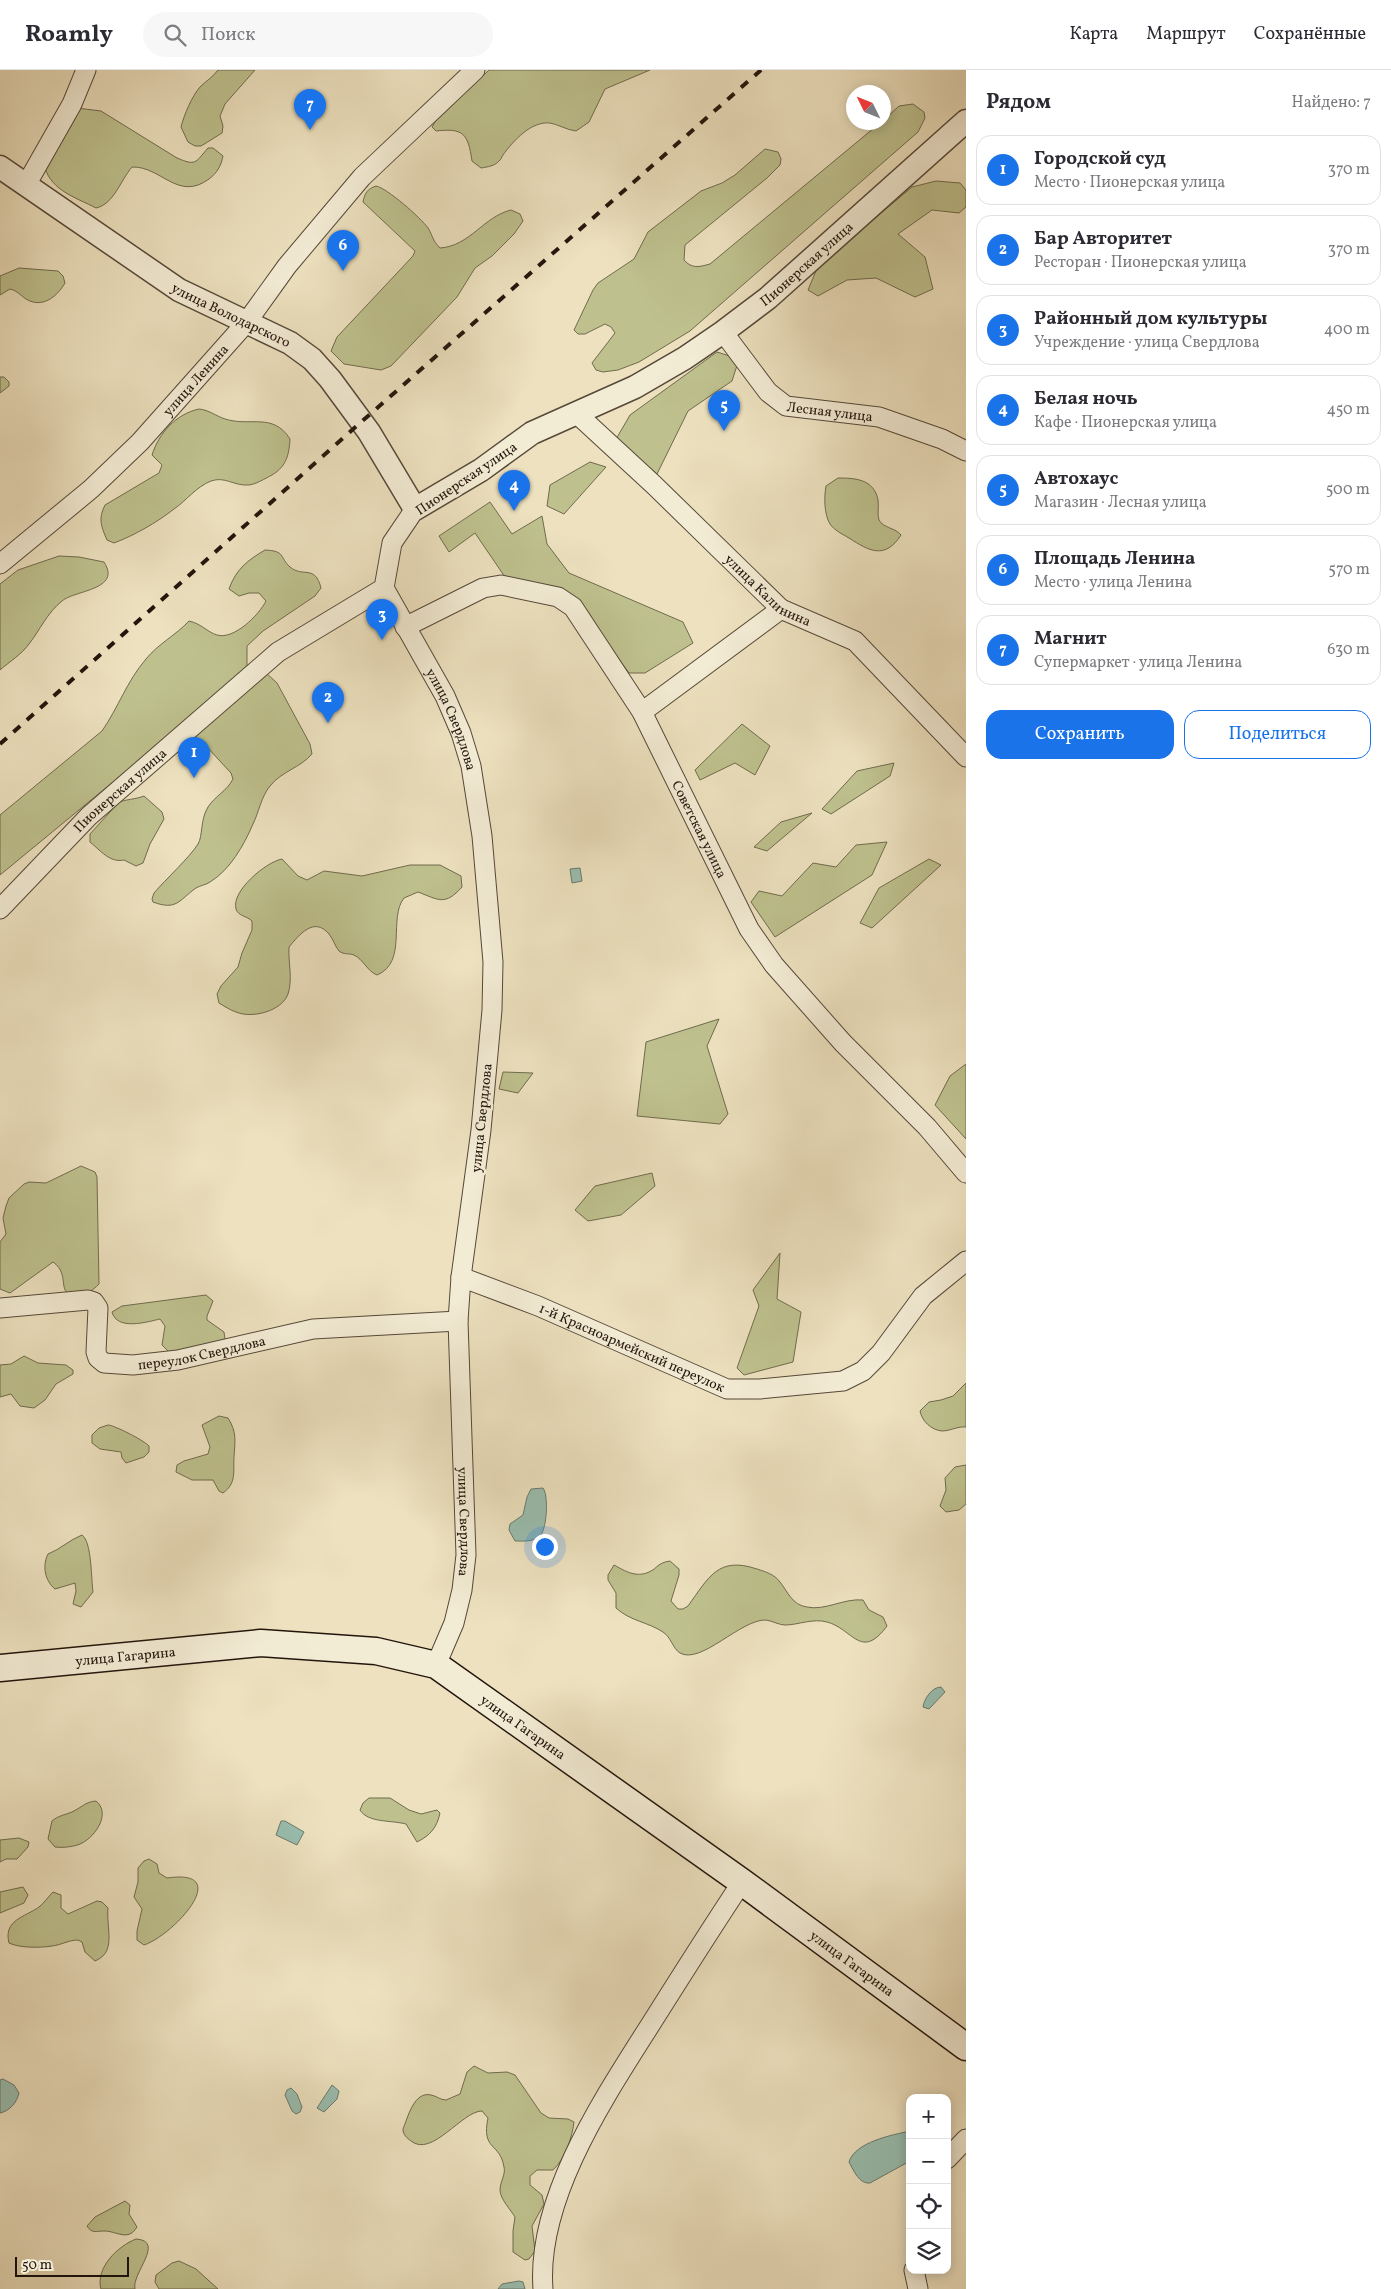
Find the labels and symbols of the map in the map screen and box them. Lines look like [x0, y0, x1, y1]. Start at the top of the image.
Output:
north arrow [846, 85, 891, 130]
pin: 7 [294, 89, 326, 130]
street label: Пионерская улица [757, 218, 858, 312]
pin: 6 [327, 230, 359, 271]
street label: улица Володарского [167, 279, 293, 353]
street label: улица Ленина [159, 341, 234, 421]
pin: 5 [708, 390, 740, 431]
street label: Лесная улица [786, 398, 874, 427]
street label: Пионерская улица [412, 438, 521, 520]
pin: 4 [498, 470, 530, 511]
street label: улица Калинина [720, 551, 813, 632]
pin: 3 [366, 599, 398, 640]
street label: улица Свердлова [420, 665, 480, 772]
pin: 2 [312, 682, 344, 723]
pin: 1 [178, 737, 210, 778]
street label: Пионерская улица [70, 745, 172, 837]
street label: Советская улица [666, 778, 731, 882]
street label: улица Свердлова [467, 1063, 498, 1174]
street label: 1-й Красноармейский переулок [536, 1300, 728, 1398]
street label: переулок Свердлова [137, 1332, 268, 1375]
street label: улица Свердлова [452, 1467, 474, 1577]
your location [532, 1534, 558, 1560]
street label: улица Гагарина [75, 1643, 177, 1672]
street label: улица Гагарина [476, 1691, 569, 1765]
street label: улица Гагарина [805, 1927, 897, 2002]
scale bar [15, 2254, 129, 2277]

